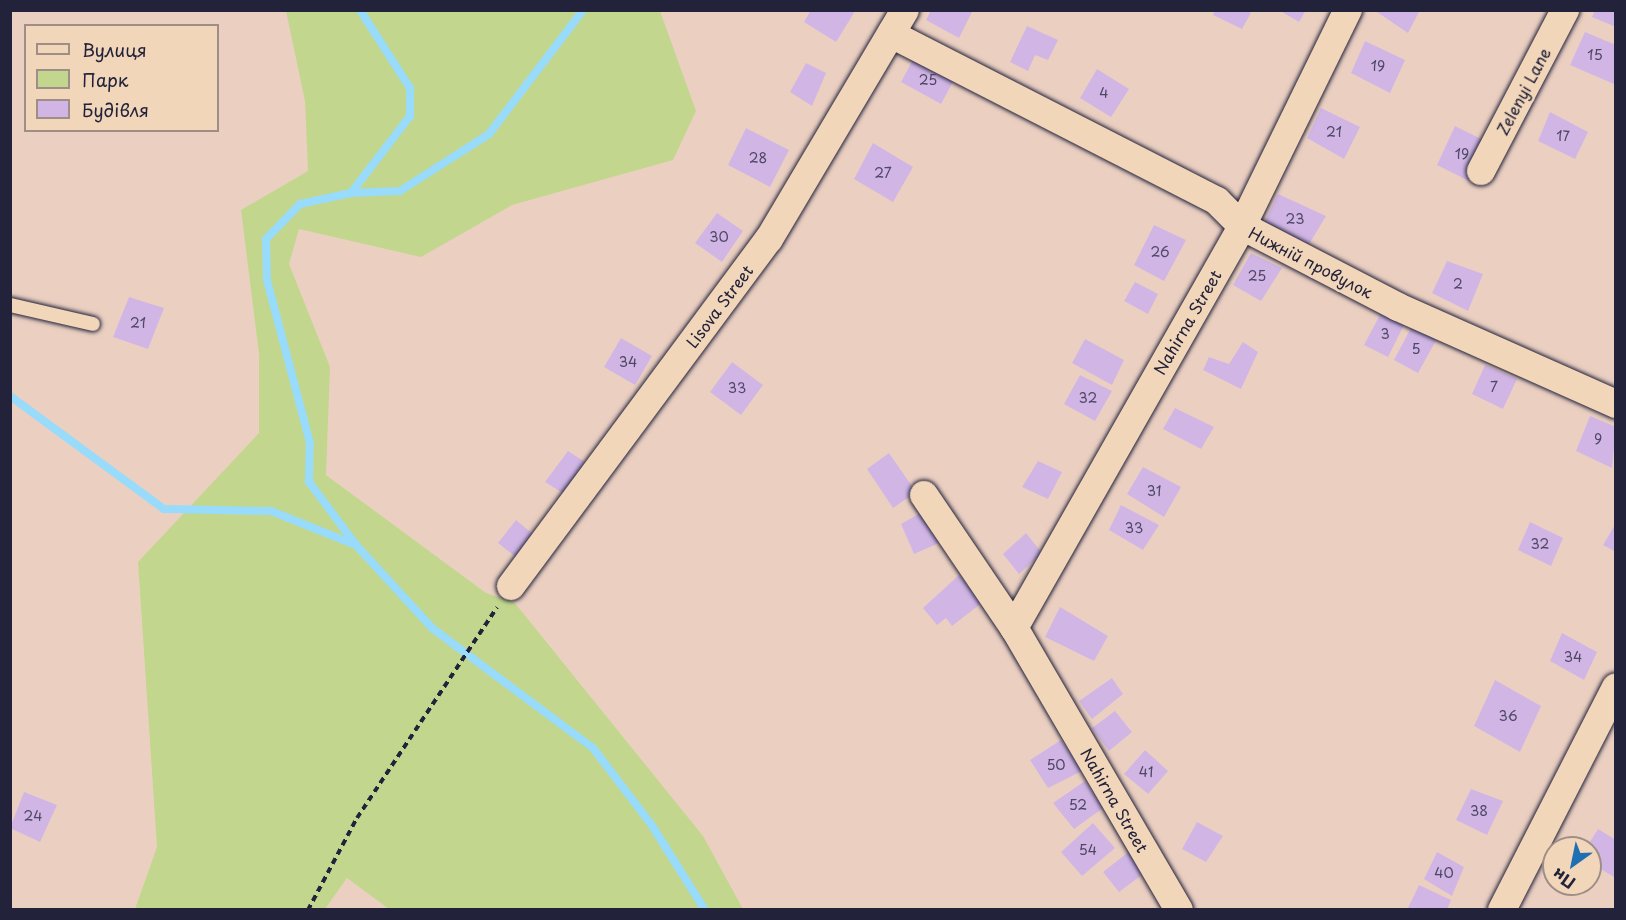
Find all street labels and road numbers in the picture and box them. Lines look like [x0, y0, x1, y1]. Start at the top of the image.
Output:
street label: Zelenyi Lane [1492, 44, 1554, 138]
street label: Нижній провулок [1246, 222, 1376, 302]
street label: Lisova Street [681, 261, 757, 351]
street label: Nahirna Street [1150, 267, 1224, 377]
street label: Nahirna Street [1078, 745, 1152, 855]

